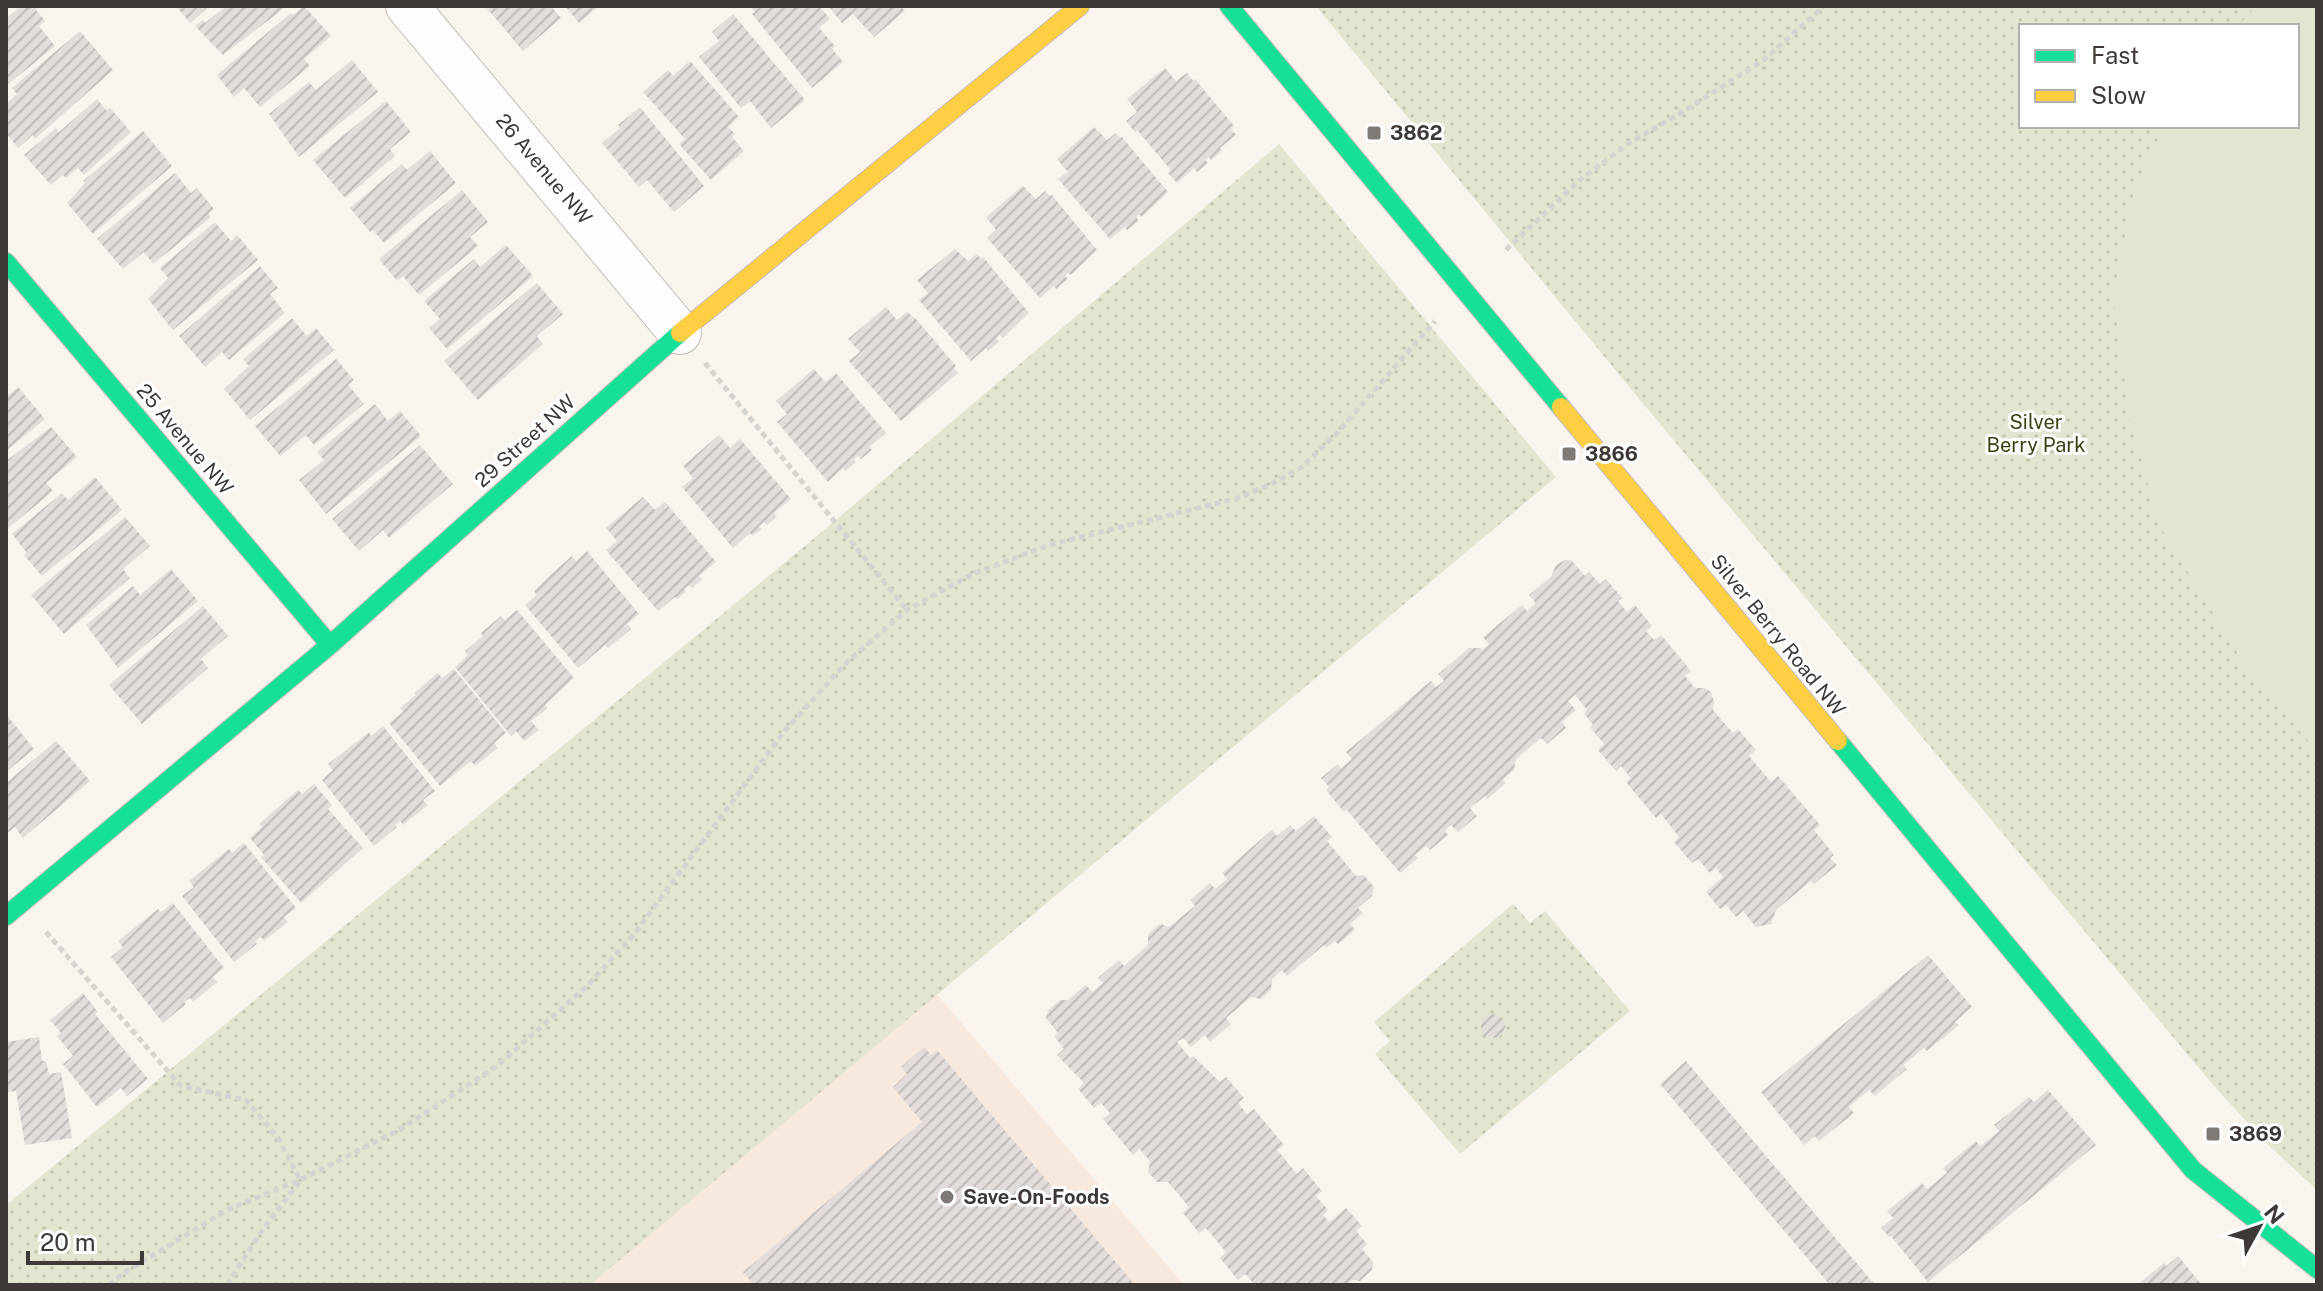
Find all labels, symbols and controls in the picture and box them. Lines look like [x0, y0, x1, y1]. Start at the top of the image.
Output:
legend [2019, 24, 2299, 128]
text: Fast [2091, 41, 2139, 69]
text: Slow [2091, 81, 2146, 109]
street label: 26 Avenue NW [491, 109, 597, 229]
place label: 3862 [1390, 121, 1443, 145]
marker: 3862 [1365, 124, 1383, 142]
street label: 25 Avenue NW [132, 379, 238, 499]
street label: 29 Street NW [470, 390, 580, 492]
park label: Silver Berry Park [1987, 410, 2085, 457]
place label: 3866 [1585, 442, 1638, 466]
marker: 3866 [1560, 445, 1578, 463]
street label: Silver Berry Road NW [1706, 549, 1850, 721]
place label: 3869 [2229, 1122, 2282, 1146]
marker: 3869 [2204, 1125, 2222, 1143]
place label: Save-On-Foods [963, 1185, 1110, 1209]
north arrow [2219, 1187, 2299, 1267]
marker: Save-On-Foods [938, 1188, 956, 1206]
text: N [2259, 1199, 2290, 1229]
scale bar [28, 1215, 142, 1265]
text: 20 m [40, 1228, 96, 1256]

